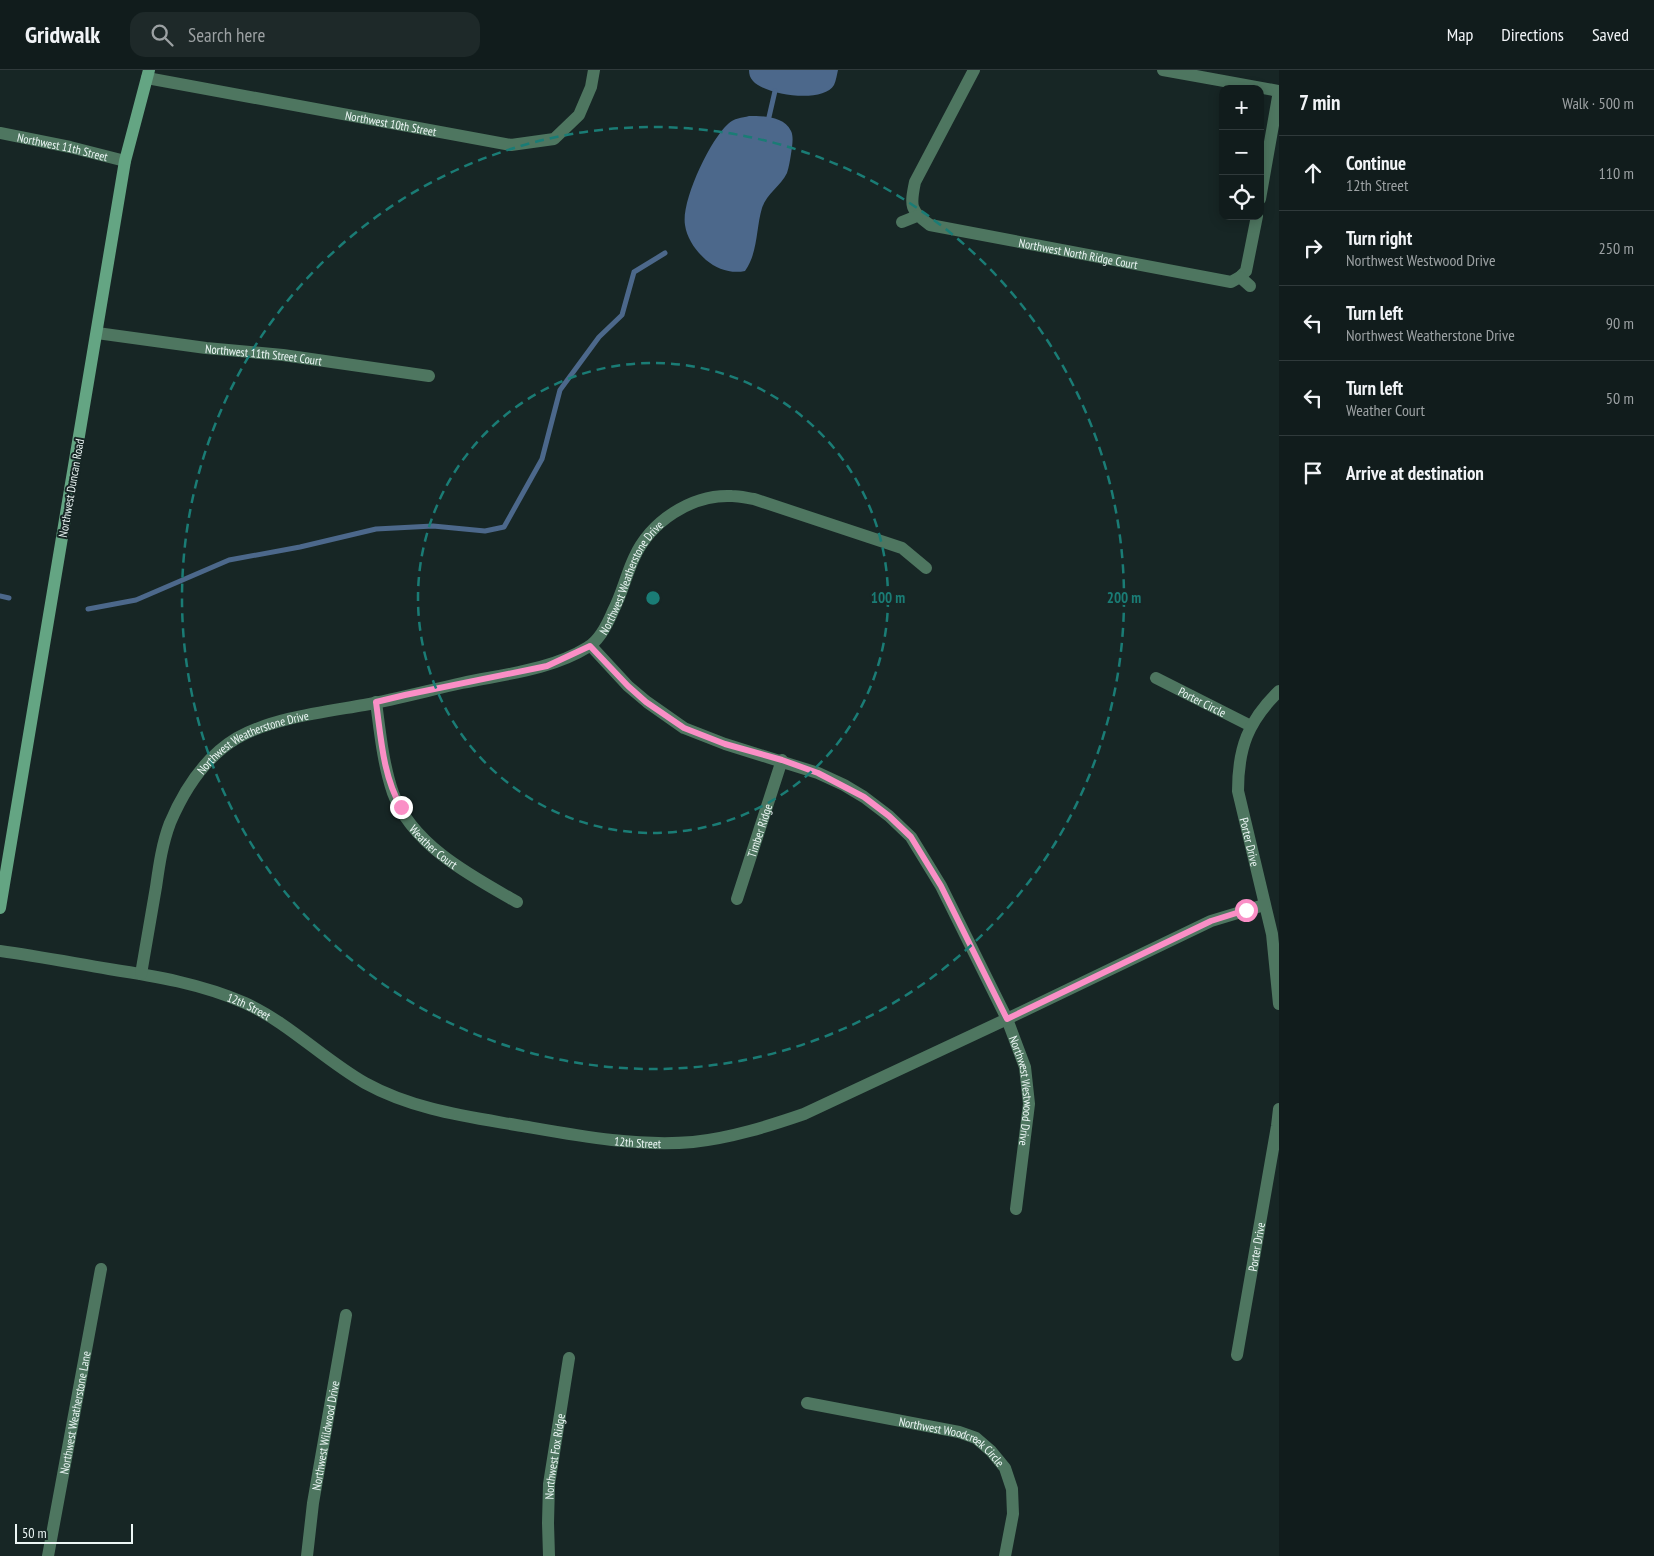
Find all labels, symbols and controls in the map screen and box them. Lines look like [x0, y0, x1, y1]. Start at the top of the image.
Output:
search box [130, 12, 480, 57]
text: Gridwalk [25, 19, 100, 50]
icon: search [148, 21, 176, 49]
text: Search here [188, 23, 265, 47]
text: Map [1447, 23, 1473, 46]
text: Directions [1501, 23, 1564, 46]
text: Saved [1592, 23, 1629, 46]
map controls [1219, 85, 1264, 220]
button: + [1219, 85, 1264, 130]
text: 7 min [1299, 89, 1341, 116]
text: Walk · 500 m [1562, 93, 1634, 113]
street label: Northwest 10th Street [344, 107, 438, 139]
street label: Northwest 11th Street [16, 129, 110, 164]
button: − [1219, 130, 1264, 175]
text: Continue [1346, 151, 1406, 175]
icon: ahead [1299, 159, 1327, 187]
text: 110 m [1599, 163, 1634, 183]
button: locate [1219, 175, 1264, 220]
text: 12th Street [1346, 175, 1408, 195]
text: Turn right [1346, 226, 1412, 250]
street label: Northwest North Ridge Court [1018, 234, 1140, 272]
icon: right [1299, 234, 1327, 262]
text: 250 m [1599, 238, 1634, 258]
text: Northwest Westwood Drive [1346, 250, 1496, 270]
text: Turn left [1346, 301, 1403, 325]
icon: left [1299, 309, 1327, 337]
text: 90 m [1606, 313, 1634, 333]
text: Northwest Weatherstone Drive [1346, 325, 1515, 345]
street label: Northwest 11th Street Court [205, 340, 324, 368]
text: Turn left [1346, 376, 1403, 400]
icon: left [1299, 384, 1327, 412]
text: 50 m [1606, 388, 1634, 408]
text: Weather Court [1346, 400, 1425, 420]
street label: Northwest Duncan Road [55, 438, 87, 538]
icon: arrive [1299, 459, 1327, 487]
text: Arrive at destination [1346, 461, 1484, 485]
street label: Northwest Weatherstone Drive [595, 517, 666, 637]
text: 100 m [871, 588, 905, 607]
text: 200 m [1107, 588, 1141, 607]
centre of rings [644, 589, 662, 607]
street label: Porter Circle [1176, 683, 1229, 720]
street label: Northwest Weatherstone Drive [193, 707, 310, 777]
route end [390, 796, 413, 819]
street label: Timber Ridge [743, 802, 775, 859]
street label: Porter Drive [1237, 816, 1263, 868]
street label: Weather Court [407, 821, 461, 872]
route start [1235, 899, 1258, 922]
street label: 12th Street [225, 989, 274, 1023]
street label: Northwest Westwood Drive [1006, 1033, 1037, 1147]
street label: 12th Street [614, 1133, 662, 1151]
street label: Porter Drive [1244, 1221, 1268, 1272]
street label: Northwest Weatherstone Lane [56, 1350, 93, 1475]
street label: Northwest Wildwood Drive [308, 1379, 342, 1491]
street label: Northwest Fox Ridge [541, 1412, 568, 1500]
street label: Northwest Woodcreek Circle [898, 1413, 1008, 1469]
scale bar [15, 1521, 132, 1544]
text: 50 m [22, 1524, 47, 1542]

